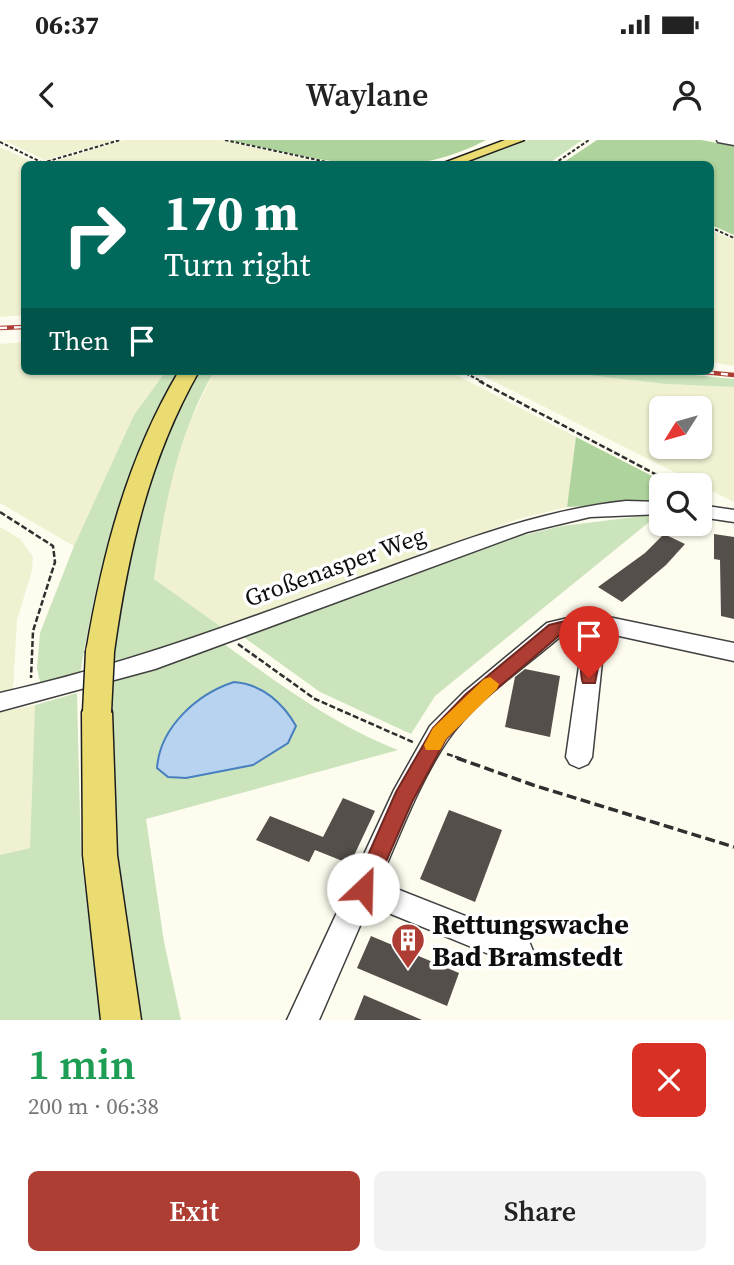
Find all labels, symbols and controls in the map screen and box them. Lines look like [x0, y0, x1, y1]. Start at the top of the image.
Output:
text: 06:37 [35, 7, 99, 43]
text: Waylane [306, 73, 428, 117]
icon: back [28, 76, 66, 114]
icon: person [668, 76, 706, 114]
text: 170 m [164, 179, 299, 246]
icon: right [49, 189, 140, 280]
text: Turn right [164, 243, 310, 287]
icon: arrive [123, 322, 161, 360]
text: Then [49, 323, 109, 359]
north arrow [649, 396, 712, 458]
map controls [649, 396, 712, 536]
button: search [649, 473, 712, 536]
street label: Großenasper Weg [240, 519, 430, 615]
pin [559, 606, 619, 678]
icon: arrive [570, 617, 608, 655]
position arrow [326, 852, 400, 926]
place label: Rettungswache Bad Bramstedt [432, 905, 629, 975]
building icon: Rettungswache Bad Bramstedt [389, 921, 427, 970]
text: 1 min [28, 1035, 136, 1093]
button: close [632, 1043, 706, 1117]
text: 200 m · 06:38 [28, 1090, 159, 1122]
button: Exit [28, 1171, 360, 1251]
button: Share [374, 1171, 706, 1251]

